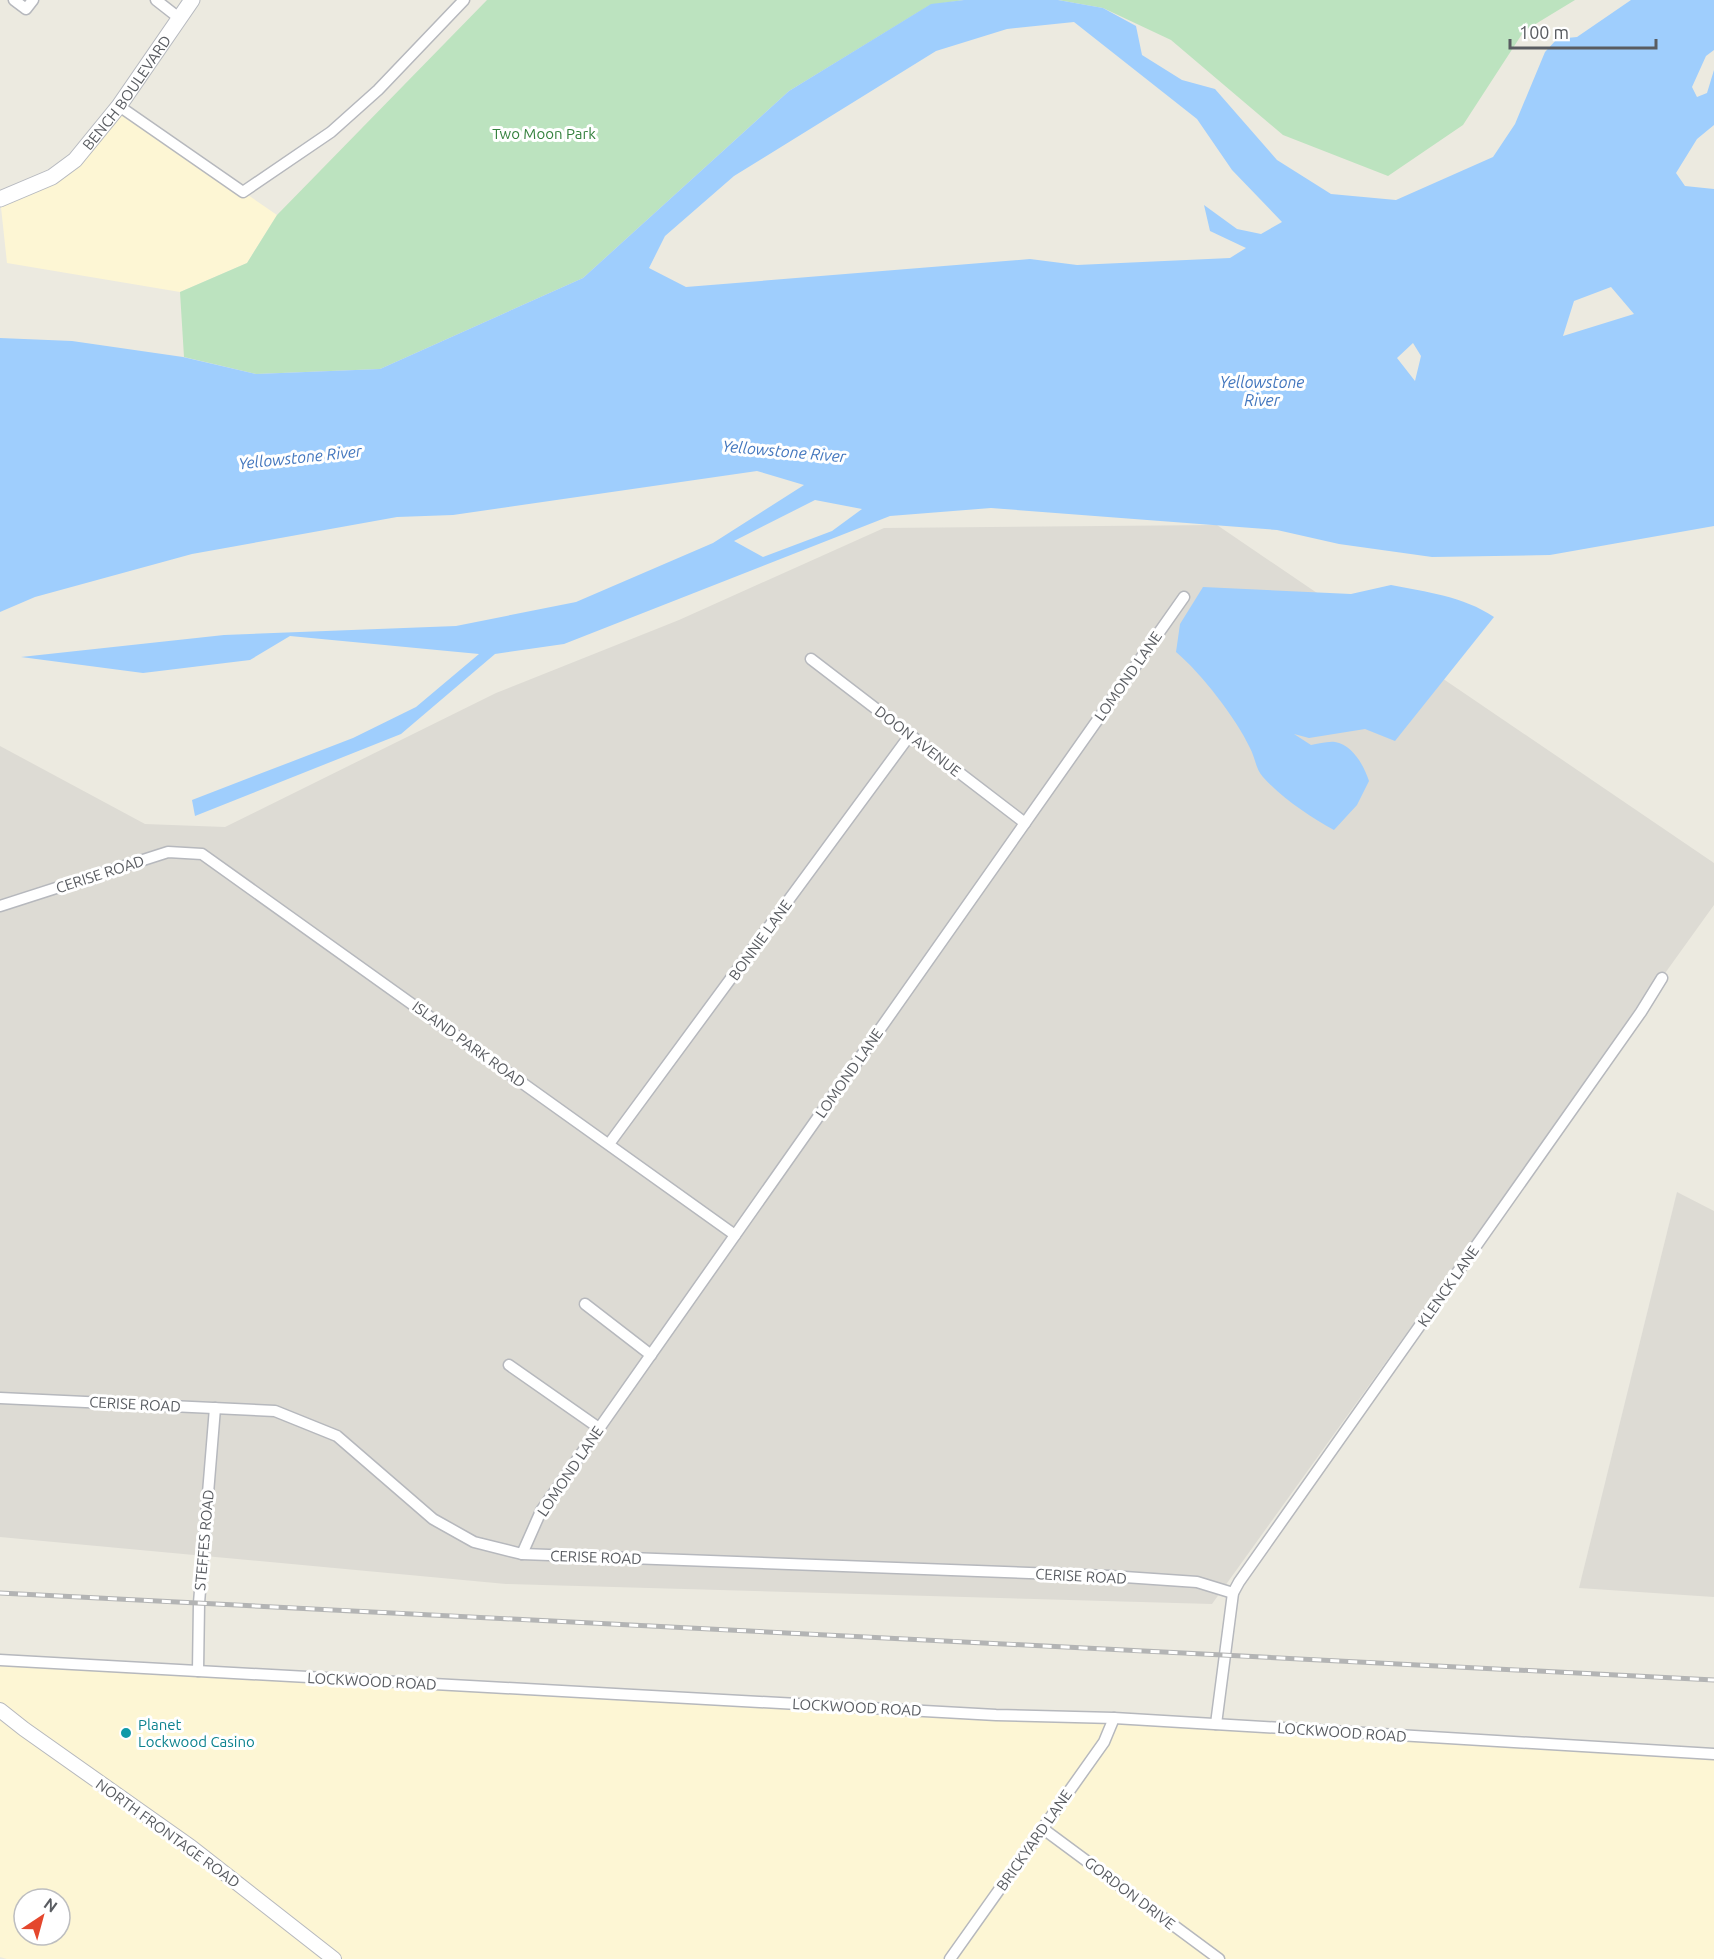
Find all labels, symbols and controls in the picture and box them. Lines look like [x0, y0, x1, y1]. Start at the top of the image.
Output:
scale bar [1510, 12, 1656, 50]
text: 100 m [1519, 22, 1569, 42]
street label: BENCH BOULEVARD [79, 32, 174, 153]
park label: Two Moon Park [492, 125, 596, 142]
water label: Yellowstone River [1220, 373, 1304, 409]
water label: Yellowstone River [721, 437, 847, 465]
water label: Yellowstone River [237, 441, 364, 472]
street label: LOMOND LANE [1091, 628, 1165, 724]
street label: DOON AVENUE [872, 702, 964, 780]
street label: CERISE ROAD [54, 852, 146, 896]
street label: BONNIE LANE [725, 896, 795, 984]
street label: ISLAND PARK ROAD [409, 997, 529, 1091]
street label: LOMOND LANE [812, 1025, 886, 1121]
street label: KLENCK LANE [1414, 1242, 1482, 1330]
street label: CERISE ROAD [89, 1393, 181, 1415]
street label: LOMOND LANE [534, 1423, 606, 1519]
street label: STEFFES ROAD [191, 1489, 217, 1591]
street label: CERISE ROAD [550, 1547, 642, 1567]
street label: CERISE ROAD [1035, 1565, 1127, 1587]
street label: LOCKWOOD ROAD [307, 1669, 437, 1693]
street label: LOCKWOOD ROAD [792, 1695, 922, 1719]
place label: Planet Lockwood Casino [138, 1716, 255, 1750]
street label: LOCKWOOD ROAD [1277, 1719, 1407, 1745]
marker: Planet Lockwood Casino [119, 1726, 133, 1740]
street label: NORTH FRONTAGE ROAD [93, 1775, 243, 1891]
street label: BRICKYARD LANE [993, 1786, 1075, 1894]
street label: GORDON DRIVE [1081, 1853, 1179, 1933]
north arrow [12, 1887, 72, 1947]
text: N [41, 1894, 61, 1916]

